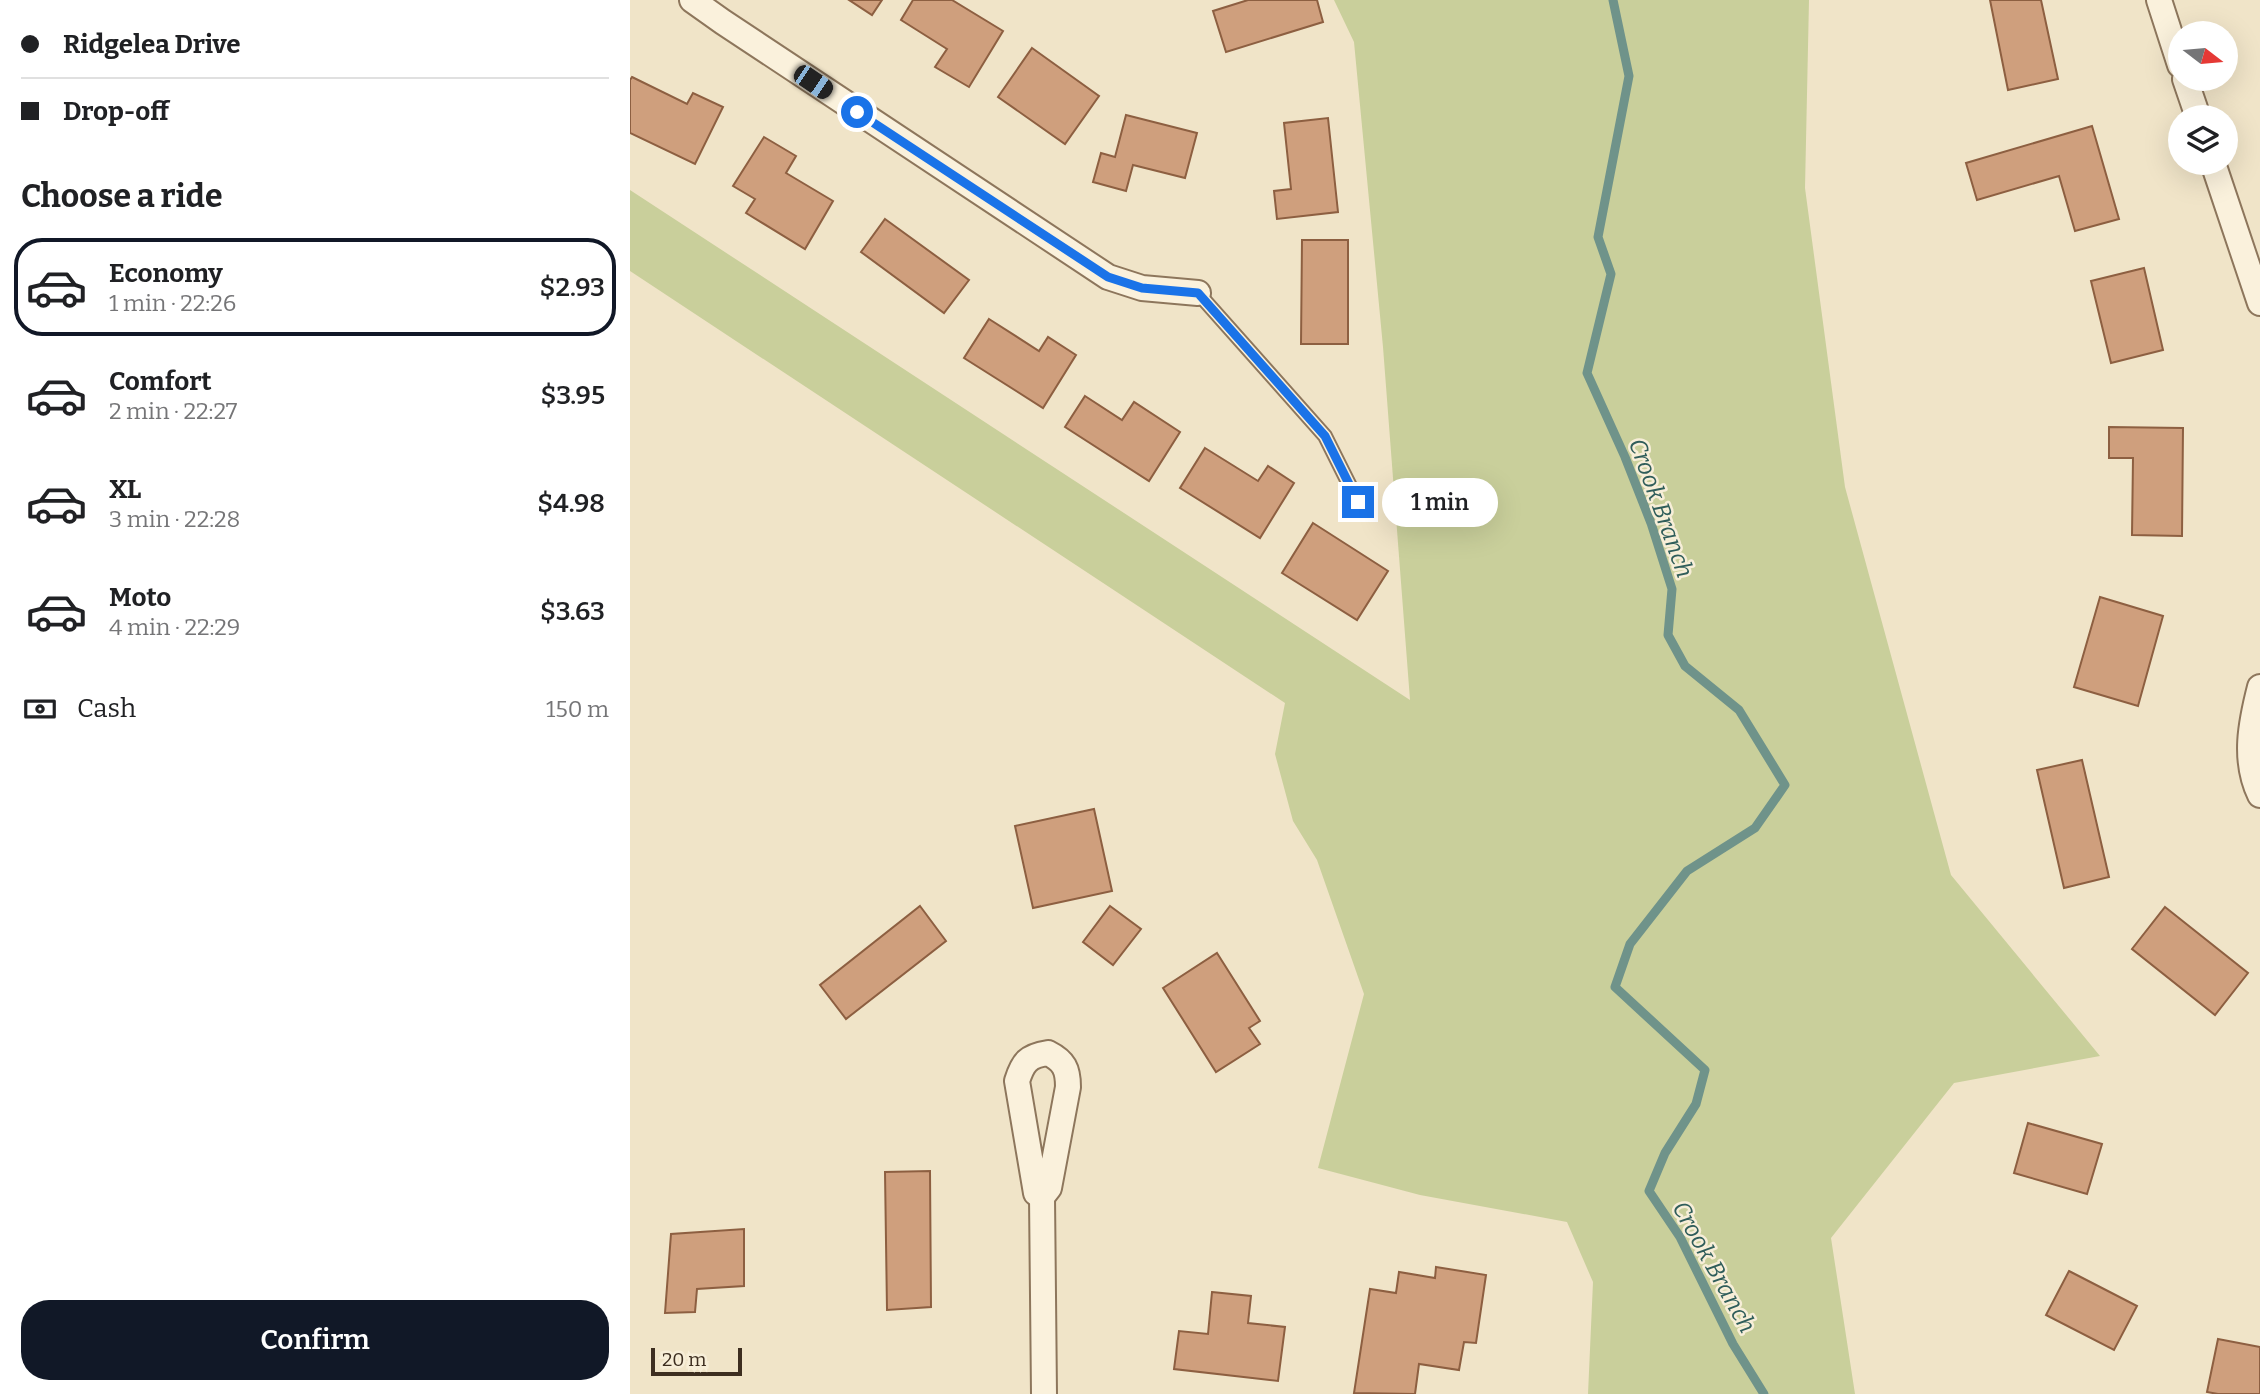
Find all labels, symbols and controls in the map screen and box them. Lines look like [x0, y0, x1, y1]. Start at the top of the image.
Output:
north arrow [2168, 21, 2238, 91]
map controls [2168, 21, 2238, 175]
text: Ridgelea Drive [63, 29, 241, 60]
car [790, 62, 837, 102]
text: Drop-off [63, 96, 169, 127]
route start [841, 96, 873, 128]
button: layers [2168, 105, 2238, 175]
text: Choose a ride [21, 177, 222, 215]
icon: car [25, 256, 88, 319]
text: Economy [109, 258, 223, 289]
text: $2.93 [540, 272, 605, 303]
text: 1 min · 22:26 [109, 289, 236, 317]
icon: car [25, 364, 88, 427]
text: Comfort [109, 366, 212, 397]
text: $3.95 [541, 380, 605, 411]
text: 2 min · 22:27 [109, 397, 237, 425]
water label: Crook Branch [1623, 435, 1699, 581]
icon: car [25, 472, 88, 535]
text: XL [109, 474, 141, 505]
callout: 1 min [1382, 477, 1498, 526]
route end [1342, 486, 1374, 518]
text: $4.98 [537, 488, 605, 519]
text: 1 min [1411, 488, 1469, 516]
text: 3 min · 22:28 [109, 505, 240, 533]
icon: car [25, 580, 88, 643]
text: Moto [109, 582, 171, 613]
text: $3.63 [540, 596, 605, 627]
text: 4 min · 22:29 [109, 613, 240, 641]
icon: cash [21, 690, 59, 728]
text: Cash [77, 693, 136, 724]
text: 150 m [546, 695, 609, 723]
water label: Crook Branch [1666, 1196, 1762, 1338]
button: Confirm [21, 1300, 609, 1380]
scale bar [651, 1345, 742, 1377]
text: 20 m [662, 1348, 706, 1371]

